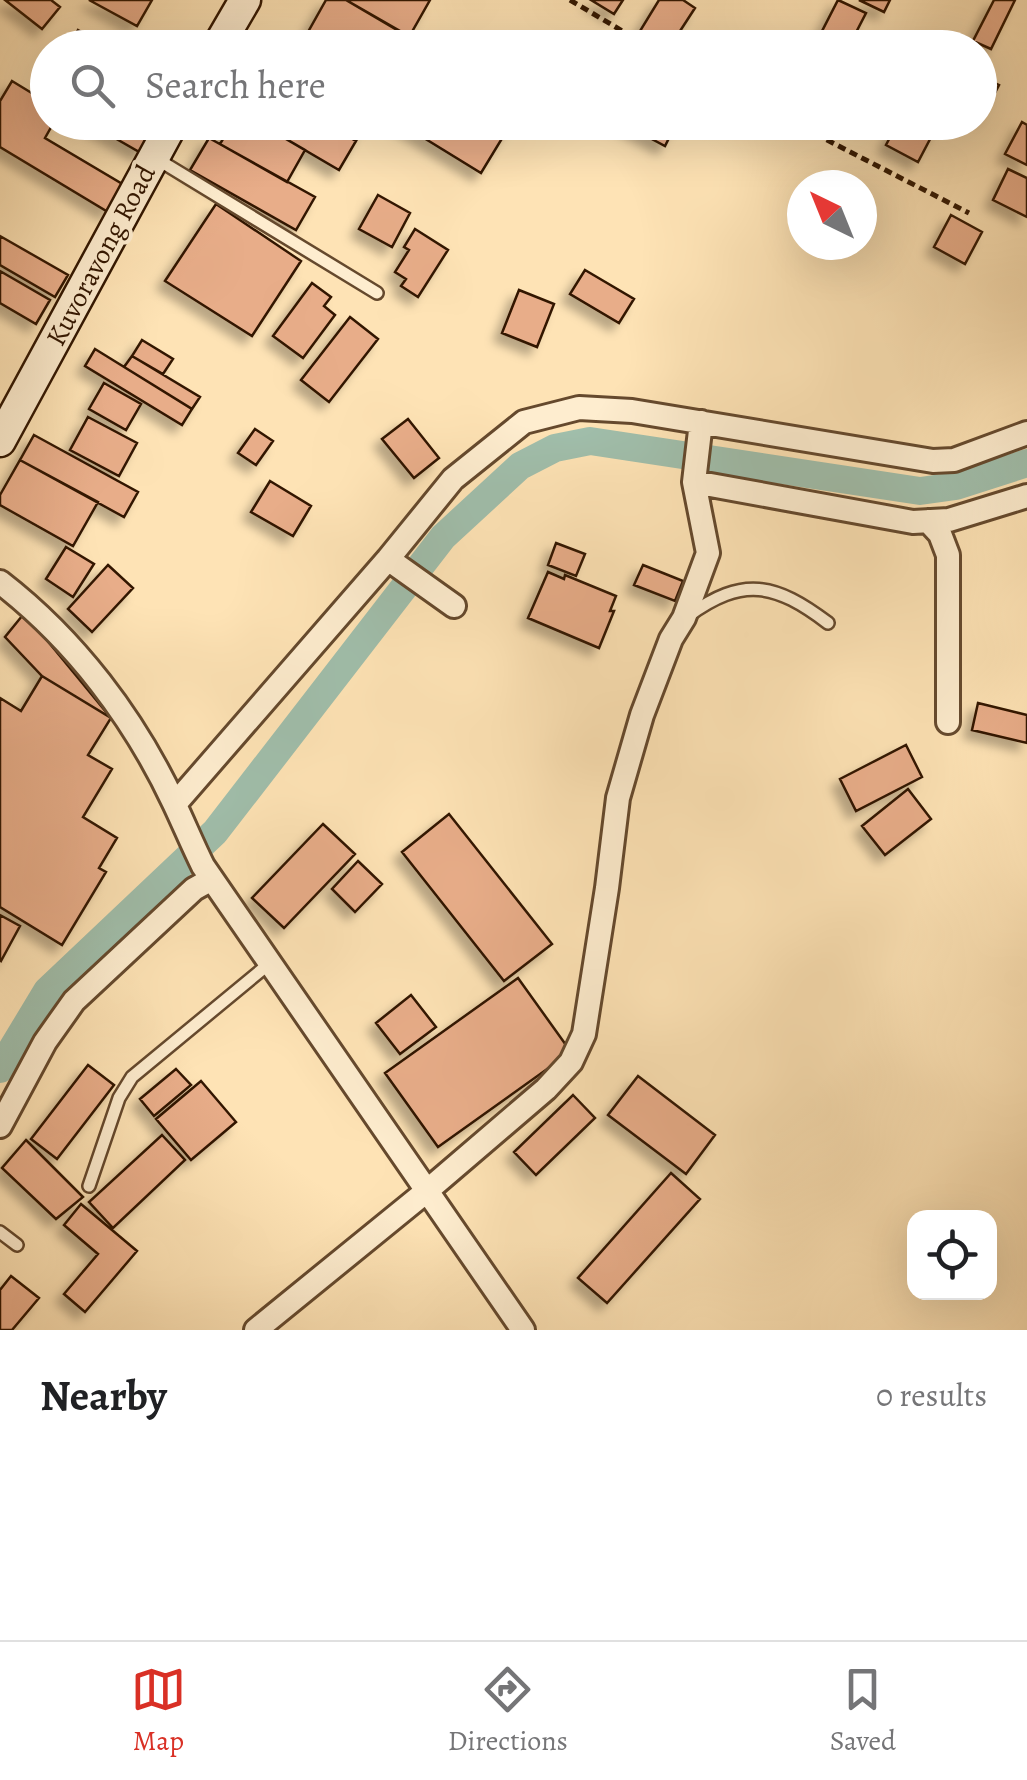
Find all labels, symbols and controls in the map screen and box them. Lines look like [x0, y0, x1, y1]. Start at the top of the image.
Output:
search box [30, 30, 997, 140]
icon: search [65, 58, 120, 113]
text: Search here [145, 59, 326, 111]
street label: Kuvoravong Road [37, 157, 165, 353]
north arrow [787, 170, 877, 260]
map controls [907, 1210, 997, 1300]
button: locate [907, 1210, 997, 1300]
text: Nearby [40, 1367, 167, 1424]
text: 0 results [876, 1373, 987, 1417]
tab: Map [131, 1662, 186, 1760]
tab: Directions [448, 1662, 568, 1760]
tab: Saved [830, 1662, 896, 1760]

